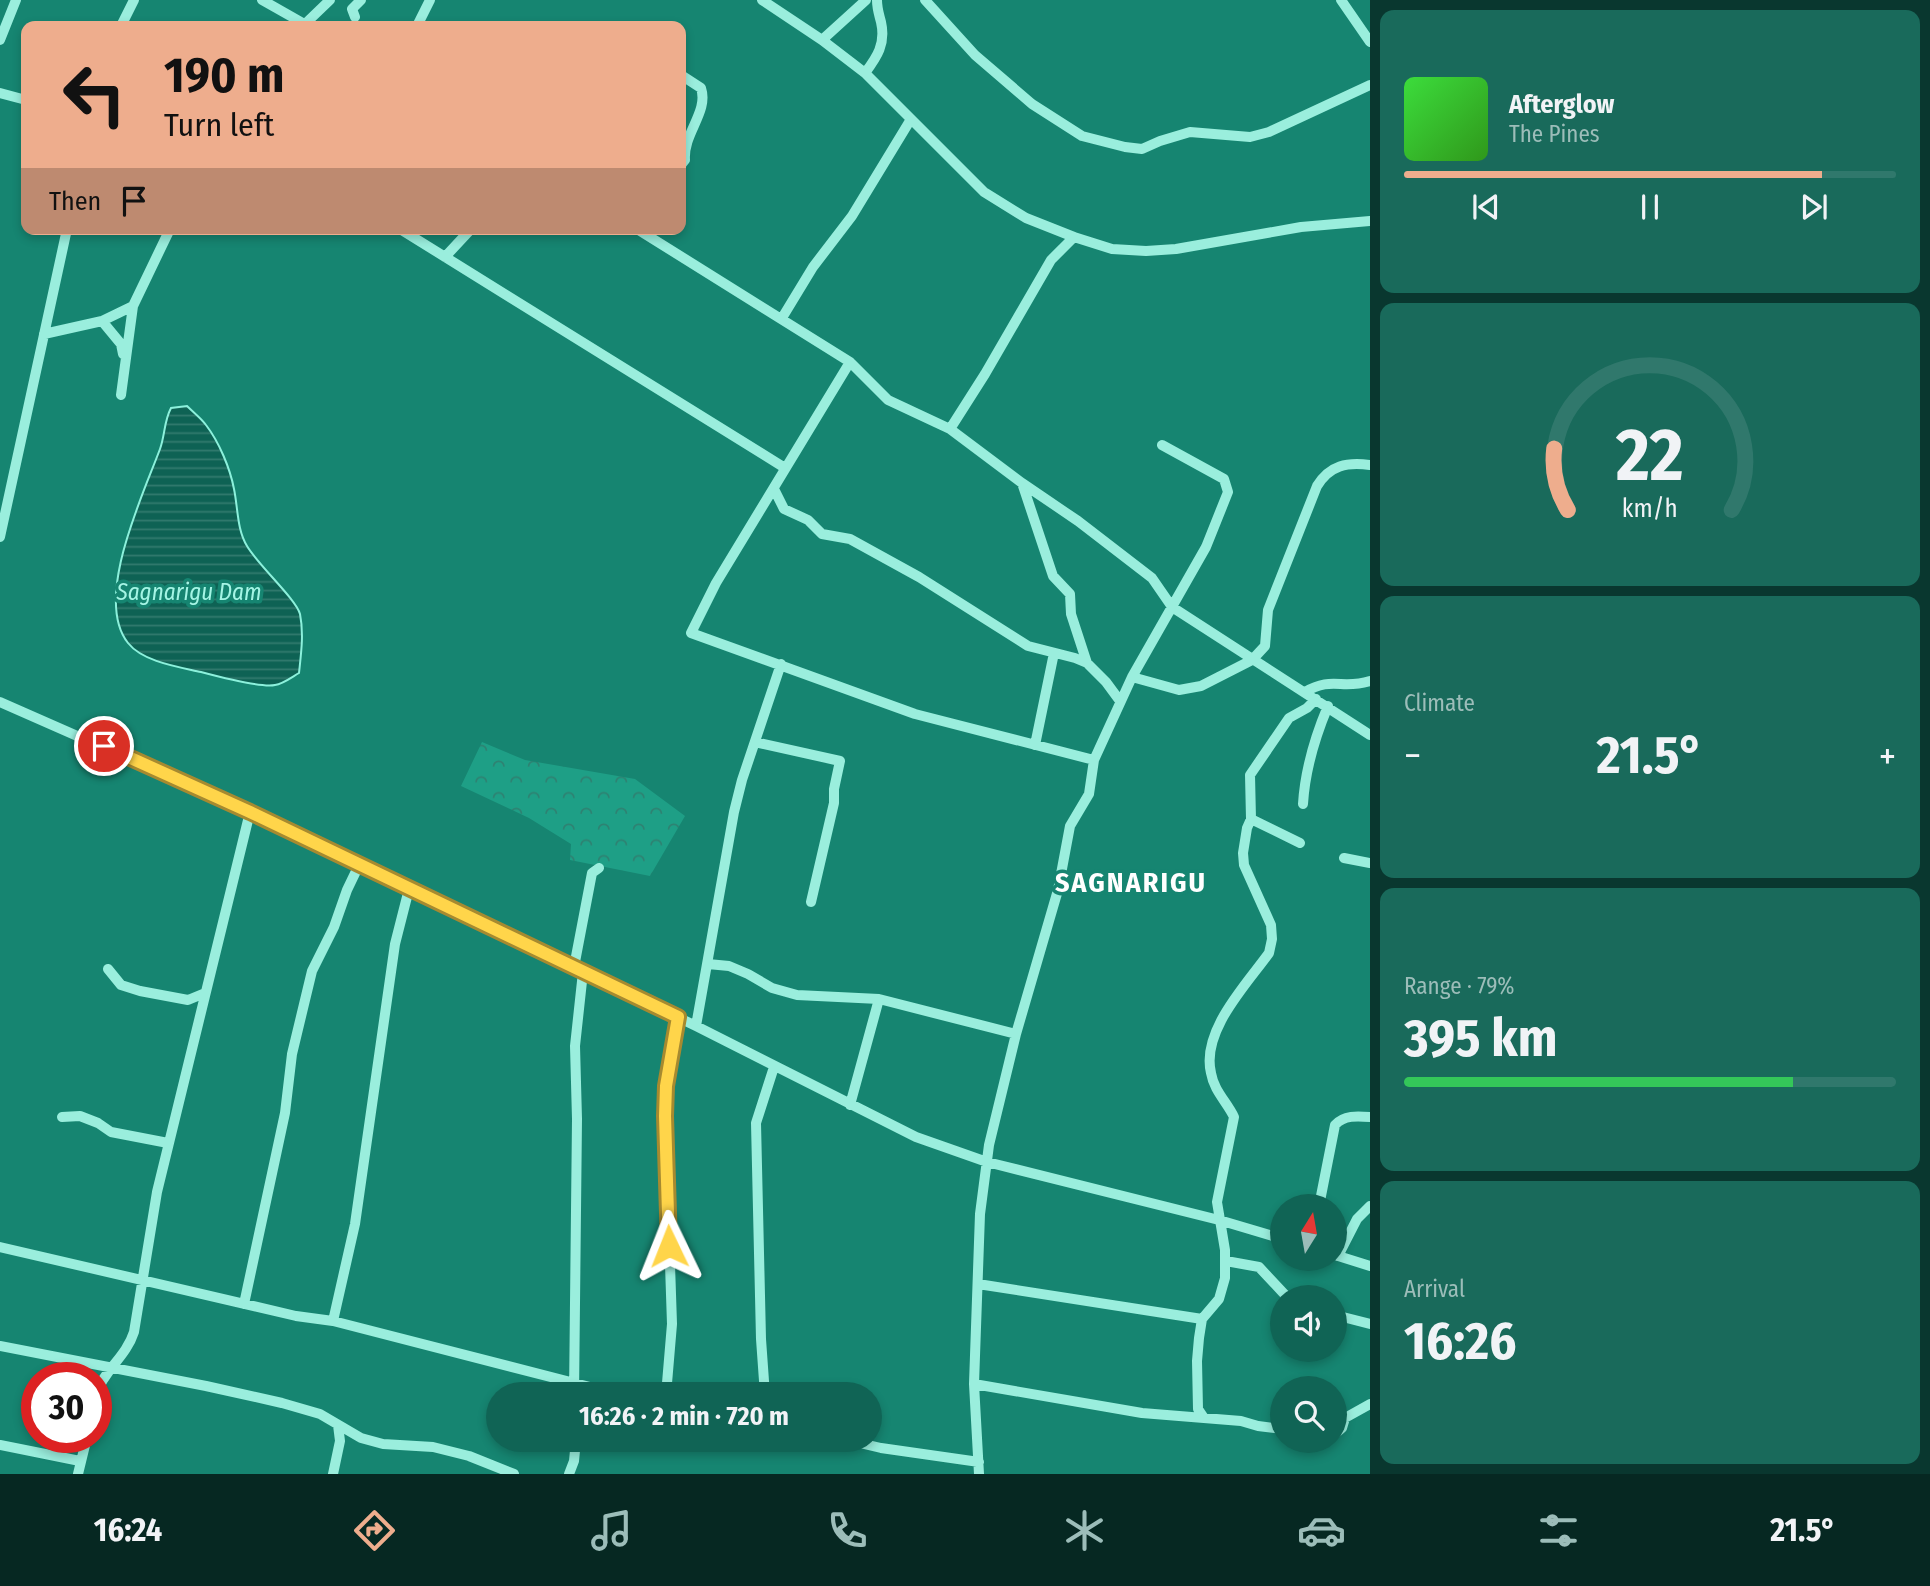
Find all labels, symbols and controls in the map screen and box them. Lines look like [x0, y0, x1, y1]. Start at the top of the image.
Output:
text: 190 m [164, 46, 284, 105]
icon: left [49, 49, 140, 140]
text: Afterglow [1509, 89, 1614, 120]
text: Turn left [164, 106, 274, 144]
text: The Pines [1509, 120, 1600, 148]
icon: arrive [115, 182, 153, 220]
text: Then [49, 186, 101, 217]
icon: previous [1467, 188, 1505, 226]
icon: pause [1631, 188, 1669, 226]
icon: next [1795, 188, 1833, 226]
text: 22 [1615, 413, 1684, 500]
text: km/h [1622, 494, 1678, 524]
water label: Sagnarigu Dam [115, 578, 262, 606]
text: Climate [1404, 689, 1475, 717]
pin [74, 716, 134, 776]
text: 21.5° [1596, 724, 1703, 787]
icon: arrive [85, 727, 123, 765]
text: − [1404, 733, 1421, 779]
text: + [1879, 733, 1896, 779]
district label: SAGNARIGU [1055, 866, 1207, 899]
text: Range · 79% [1404, 972, 1515, 1000]
text: 395 km [1404, 1007, 1558, 1070]
north arrow [1270, 1194, 1348, 1270]
map controls [1270, 1194, 1347, 1453]
position arrow [632, 1209, 706, 1283]
text: Arrival [1404, 1275, 1465, 1303]
button: sound [1270, 1285, 1347, 1362]
text: 16:26 [1404, 1310, 1516, 1373]
speed limit sign: 30 [21, 1362, 112, 1453]
button: search [1270, 1376, 1347, 1453]
text: 16:26 · 2 min · 720 m [579, 1401, 789, 1432]
icon: directions [350, 1506, 399, 1555]
icon: music [587, 1506, 636, 1555]
icon: phone [823, 1506, 872, 1555]
icon: climate [1060, 1506, 1109, 1555]
icon: car [1297, 1506, 1346, 1555]
icon: filters [1534, 1506, 1583, 1555]
text: 16:24 [94, 1511, 162, 1549]
text: 21.5° [1770, 1511, 1836, 1549]

